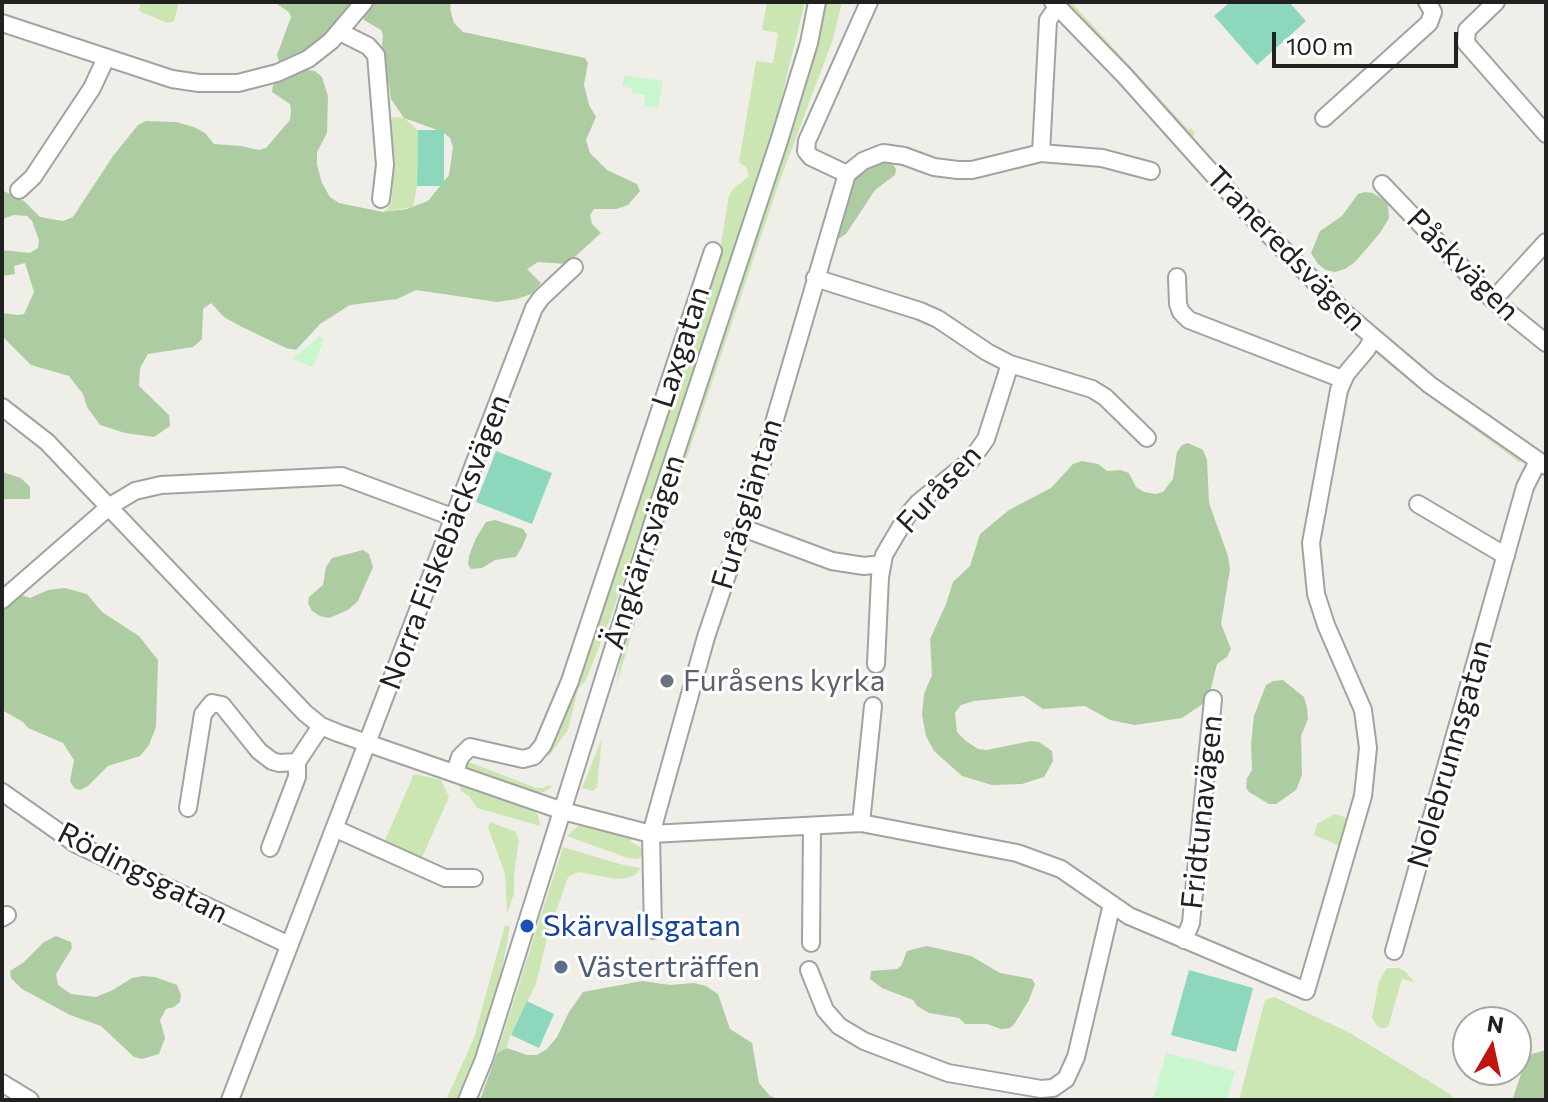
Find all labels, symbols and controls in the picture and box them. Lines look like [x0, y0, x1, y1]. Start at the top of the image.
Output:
scale bar [1276, 16, 1462, 66]
text: 100 m [1286, 31, 1353, 60]
street label: Traneredsvägen [1198, 159, 1374, 339]
street label: Påskvägen [1399, 201, 1527, 329]
street label: Laxgatan [644, 282, 718, 412]
street label: Norra Fiskebäcksvägen [372, 389, 518, 695]
street label: Furåsgläntan [704, 414, 790, 594]
street label: Furåsen [889, 437, 989, 541]
street label: Ängkärrsvägen [596, 450, 692, 654]
street label: Nolebrunnsgatan [1400, 636, 1500, 872]
place label: Furåsens kyrka [683, 663, 886, 699]
marker: Furåsens kyrka [658, 672, 676, 690]
street label: Fridtunavägen [1174, 713, 1230, 911]
street label: Rödingsgatan [52, 815, 234, 931]
place label: Skärvallsgatan [543, 908, 741, 944]
marker: Skärvallsgatan [518, 917, 536, 935]
place label: Västerträffen [577, 949, 760, 985]
marker: Västerträffen [552, 958, 570, 976]
north arrow [1452, 1006, 1532, 1086]
text: N [1485, 1009, 1506, 1038]

